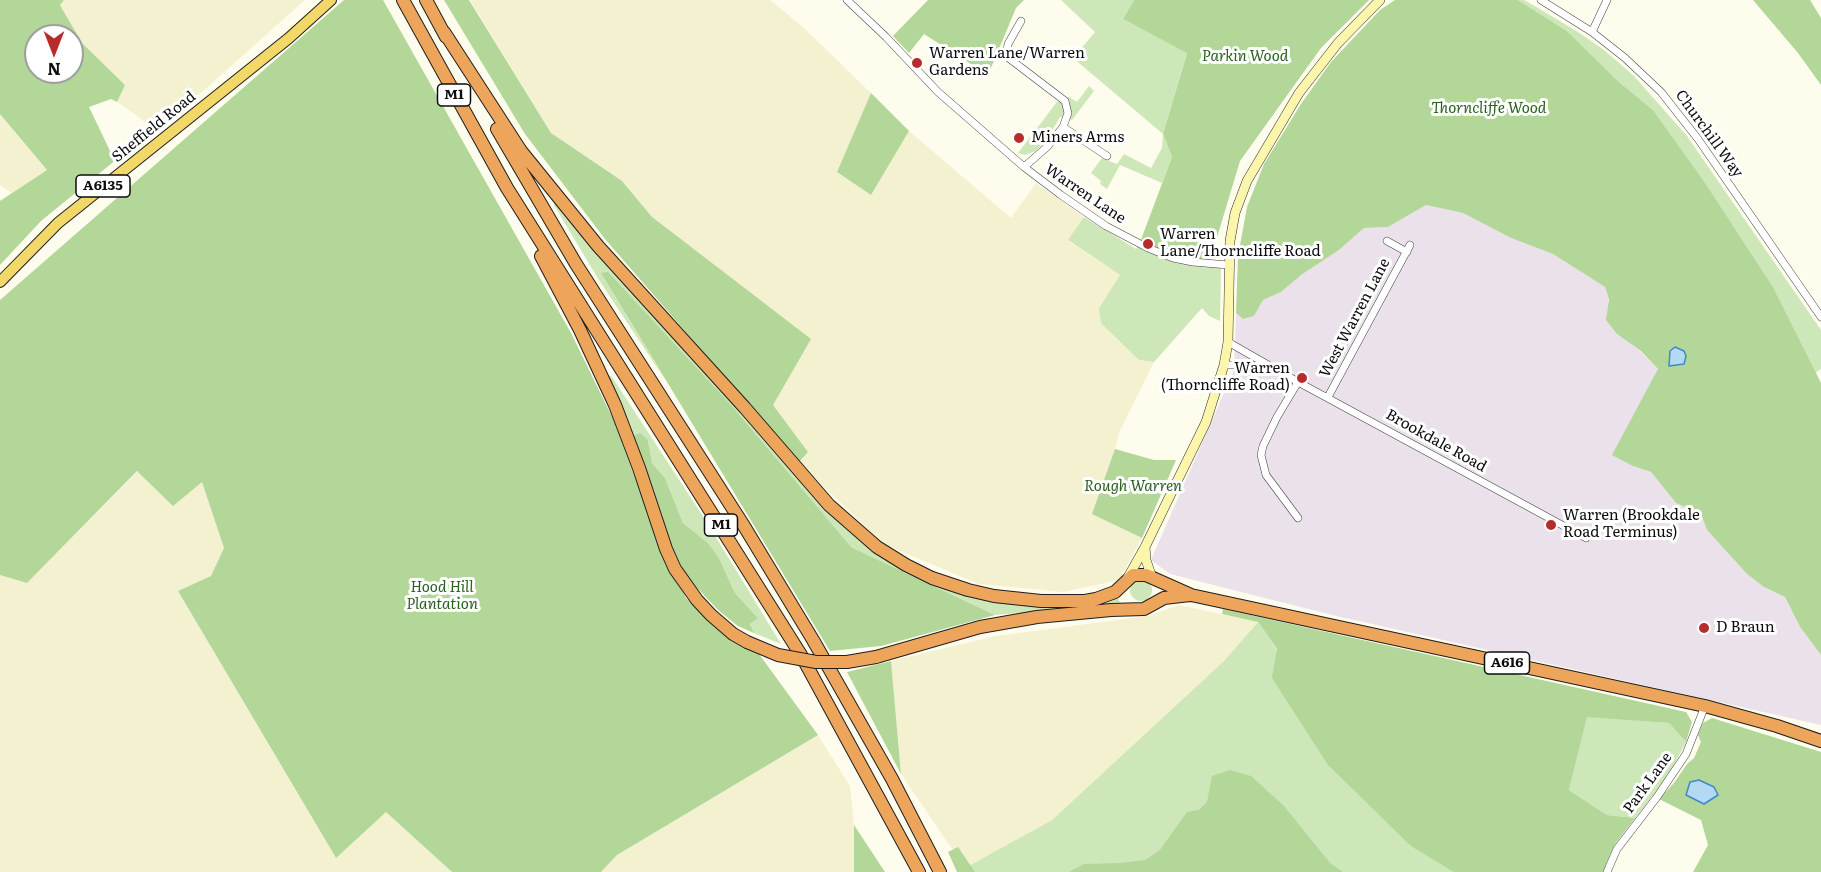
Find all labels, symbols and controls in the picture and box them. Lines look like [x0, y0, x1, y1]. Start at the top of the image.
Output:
north arrow [24, 24, 84, 84]
place label: Warren Lane/Warren Gardens [929, 45, 1085, 80]
park label: Parkin Wood [1202, 48, 1288, 66]
marker: Warren Lane/Warren Gardens [910, 56, 924, 70]
text: N [47, 58, 61, 82]
road number: M1 [438, 84, 470, 106]
street label: Churchill Way [1671, 87, 1747, 181]
street label: Sheffield Road [108, 88, 200, 166]
park label: Thorncliffe Wood [1432, 100, 1546, 118]
place label: Miners Arms [1031, 129, 1124, 147]
marker: Miners Arms [1012, 131, 1026, 145]
street label: Warren Lane [1041, 160, 1129, 228]
road number: A6135 [76, 175, 130, 197]
place label: Warren Lane/Thorncliffe Road [1160, 226, 1321, 261]
marker: Warren Lane/Thorncliffe Road [1141, 237, 1155, 251]
street label: West Warren Lane [1316, 255, 1394, 381]
place label: Warren (Thorncliffe Road) [1161, 360, 1290, 395]
marker: Warren (Thorncliffe Road) [1295, 371, 1309, 385]
street label: Brookdale Road [1382, 406, 1490, 476]
park label: Rough Warren [1084, 478, 1182, 496]
place label: Warren (Brookdale Road Terminus) [1563, 507, 1700, 542]
road number: M1 [704, 514, 738, 536]
marker: Warren (Brookdale Road Terminus) [1544, 518, 1558, 532]
park label: Hood Hill Plantation [406, 579, 478, 614]
place label: D Braun [1716, 619, 1775, 637]
marker: D Braun [1697, 621, 1711, 635]
road number: A616 [1484, 652, 1530, 674]
street label: Park Lane [1620, 749, 1676, 817]

